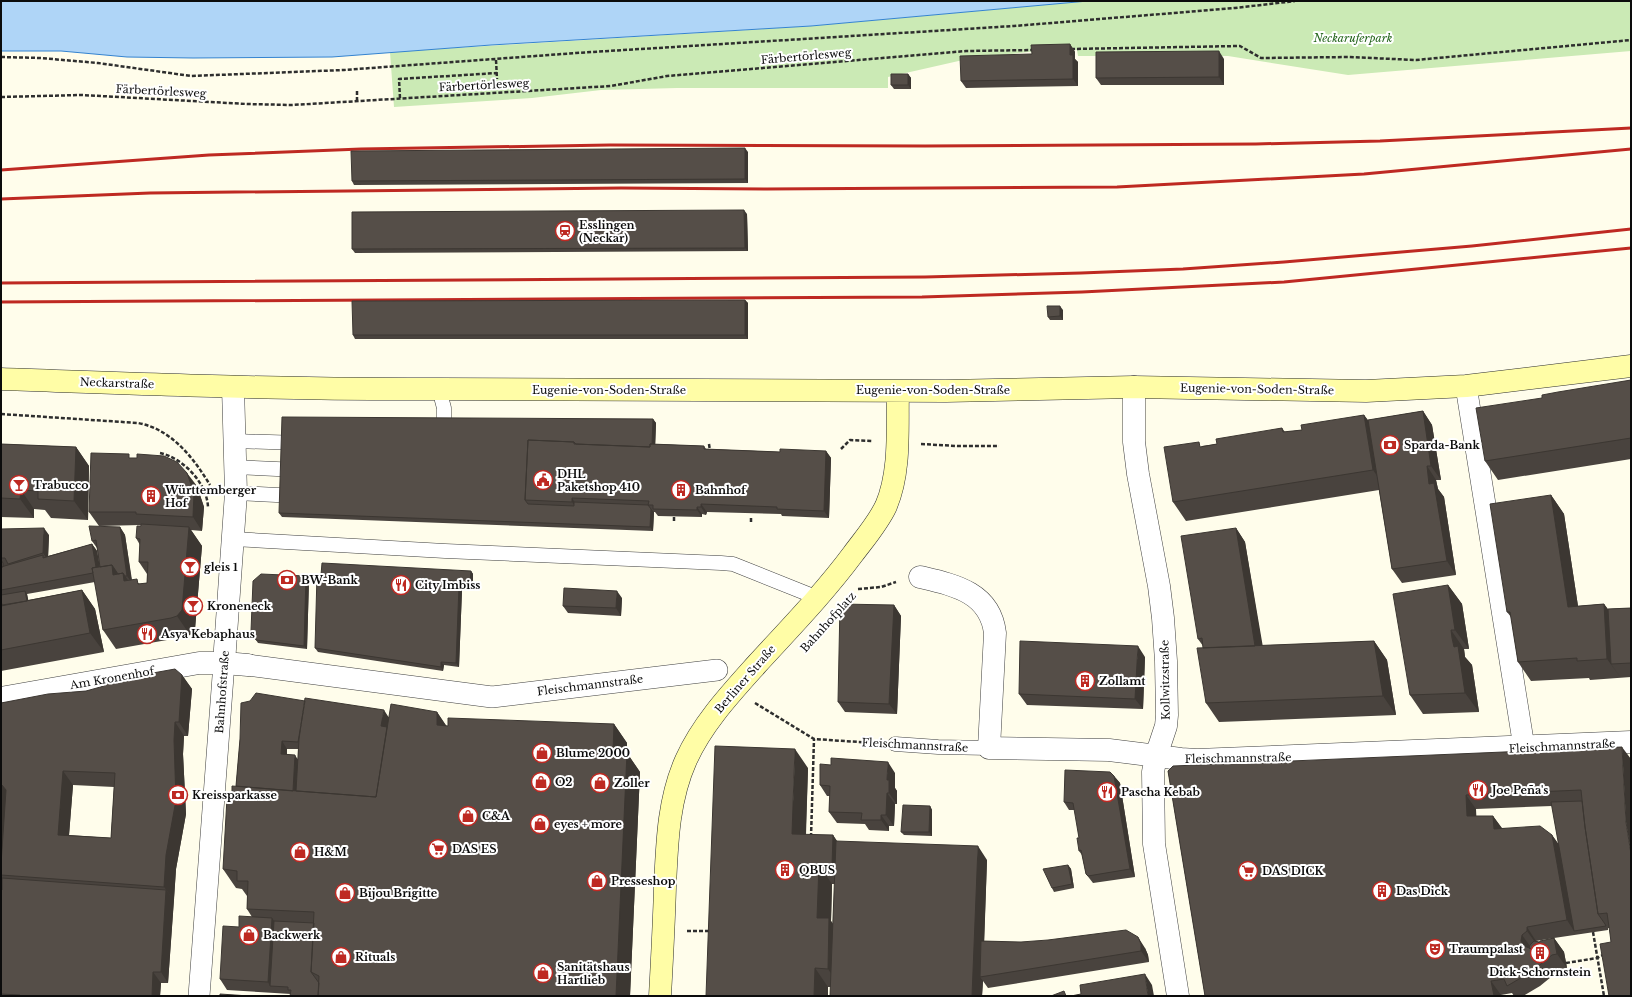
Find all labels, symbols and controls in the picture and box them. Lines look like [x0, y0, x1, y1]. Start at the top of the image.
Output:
park label: Neckaruferpark [1313, 31, 1393, 45]
street label: Färbertörlesweg [760, 45, 852, 67]
street label: Färbertörlesweg [438, 76, 530, 94]
street label: Färbertörlesweg [115, 82, 207, 100]
place label: Esslingen (Neckar) [579, 218, 635, 245]
station icon: Esslingen (Neckar) [554, 220, 576, 242]
street label: Neckarstraße [80, 375, 154, 391]
street label: Eugenie-von-Soden-Straße [1180, 381, 1334, 397]
street label: Eugenie-von-Soden-Straße [532, 383, 686, 397]
street label: Eugenie-von-Soden-Straße [856, 383, 1010, 397]
bank icon: Sparda-Bank [1379, 434, 1401, 456]
place label: Sparda-Bank [1404, 438, 1481, 452]
place label: DHL Paketshop 410 [557, 467, 640, 494]
public building icon: DHL Paketshop 410 [532, 469, 554, 491]
bar icon: Trabucco [8, 474, 30, 496]
place label: Trabucco [33, 478, 88, 492]
building icon: Bahnhof [670, 479, 692, 501]
place label: Württemberger Hof [164, 483, 257, 510]
place label: Bahnhof [695, 483, 747, 497]
building icon: Württemberger Hof [140, 485, 162, 507]
bar icon: gleis 1 [179, 556, 201, 578]
place label: gleis 1 [204, 560, 238, 574]
bank icon: BW-Bank [276, 569, 298, 591]
place label: BW-Bank [301, 573, 358, 587]
restaurant icon: City Imbiss [390, 574, 412, 596]
place label: City Imbiss [415, 578, 480, 592]
street label: Bahnhofplatz [797, 589, 859, 655]
bar icon: Kroneneck [182, 595, 204, 617]
place label: Kroneneck [207, 599, 272, 613]
restaurant icon: Asya Kebaphaus [136, 623, 158, 645]
place label: Asya Kebaphaus [160, 627, 255, 641]
street label: Kollwitzstraße [1157, 640, 1173, 720]
street label: Berliner Straße [712, 642, 778, 716]
street label: Bahnhofstraße [212, 650, 232, 734]
street label: Am Kronenhof [68, 663, 157, 692]
building icon: Zollamt [1074, 670, 1096, 692]
street label: Fleischmannstraße [536, 672, 644, 698]
place label: Zollamt [1099, 674, 1146, 688]
street label: Fleischmannstraße [861, 735, 969, 755]
street label: Fleischmannstraße [1508, 736, 1616, 756]
shop icon: Blume 2000 [531, 742, 553, 764]
place label: Blume 2000 [556, 746, 630, 760]
street label: Fleischmannstraße [1184, 750, 1292, 766]
shop icon: O2 [530, 771, 552, 793]
shop icon: Zoller [589, 772, 611, 794]
place label: O2 [555, 775, 573, 789]
place label: Zoller [614, 776, 650, 790]
restaurant icon: Joe Peña's [1467, 779, 1489, 801]
restaurant icon: Pascha Kebab [1096, 781, 1118, 803]
place label: Joe Peña's [1490, 783, 1548, 797]
bank icon: Kreissparkasse [167, 784, 189, 806]
place label: Pascha Kebab [1121, 785, 1200, 799]
place label: Kreissparkasse [192, 788, 277, 802]
shop icon: C&A [457, 805, 479, 827]
place label: C&A [482, 809, 511, 823]
shop icon: eyes + more [529, 813, 551, 835]
place label: eyes + more [554, 817, 623, 831]
supermarket icon: DAS ES [427, 838, 449, 860]
shop icon: H&M [289, 841, 311, 863]
place label: DAS ES [452, 842, 497, 856]
place label: H&M [314, 845, 347, 859]
building icon: QBUS [774, 859, 796, 881]
supermarket icon: DAS DICK [1237, 860, 1259, 882]
place label: QBUS [799, 863, 835, 877]
place label: DAS DICK [1262, 864, 1324, 878]
shop icon: Presseshop [586, 870, 608, 892]
place label: Presseshop [611, 874, 676, 888]
building icon: Das Dick [1371, 880, 1393, 902]
shop icon: Bijou Brigitte [334, 882, 356, 904]
place label: Das Dick [1396, 884, 1449, 898]
place label: Bijou Brigitte [359, 886, 438, 900]
shop icon: Backwerk [238, 924, 260, 946]
place label: Backwerk [263, 928, 321, 942]
theatre icon: Traumpalast [1424, 938, 1446, 960]
place label: Traumpalast [1449, 942, 1524, 956]
building icon: Dick-Schornstein [1529, 942, 1551, 964]
shop icon: Rituals [330, 946, 352, 968]
place label: Rituals [355, 950, 395, 964]
place label: Sanitätshaus Hartlieb [557, 960, 630, 987]
shop icon: Sanitätshaus Hartlieb [532, 962, 554, 984]
place label: Dick-Schornstein [1489, 965, 1591, 979]

